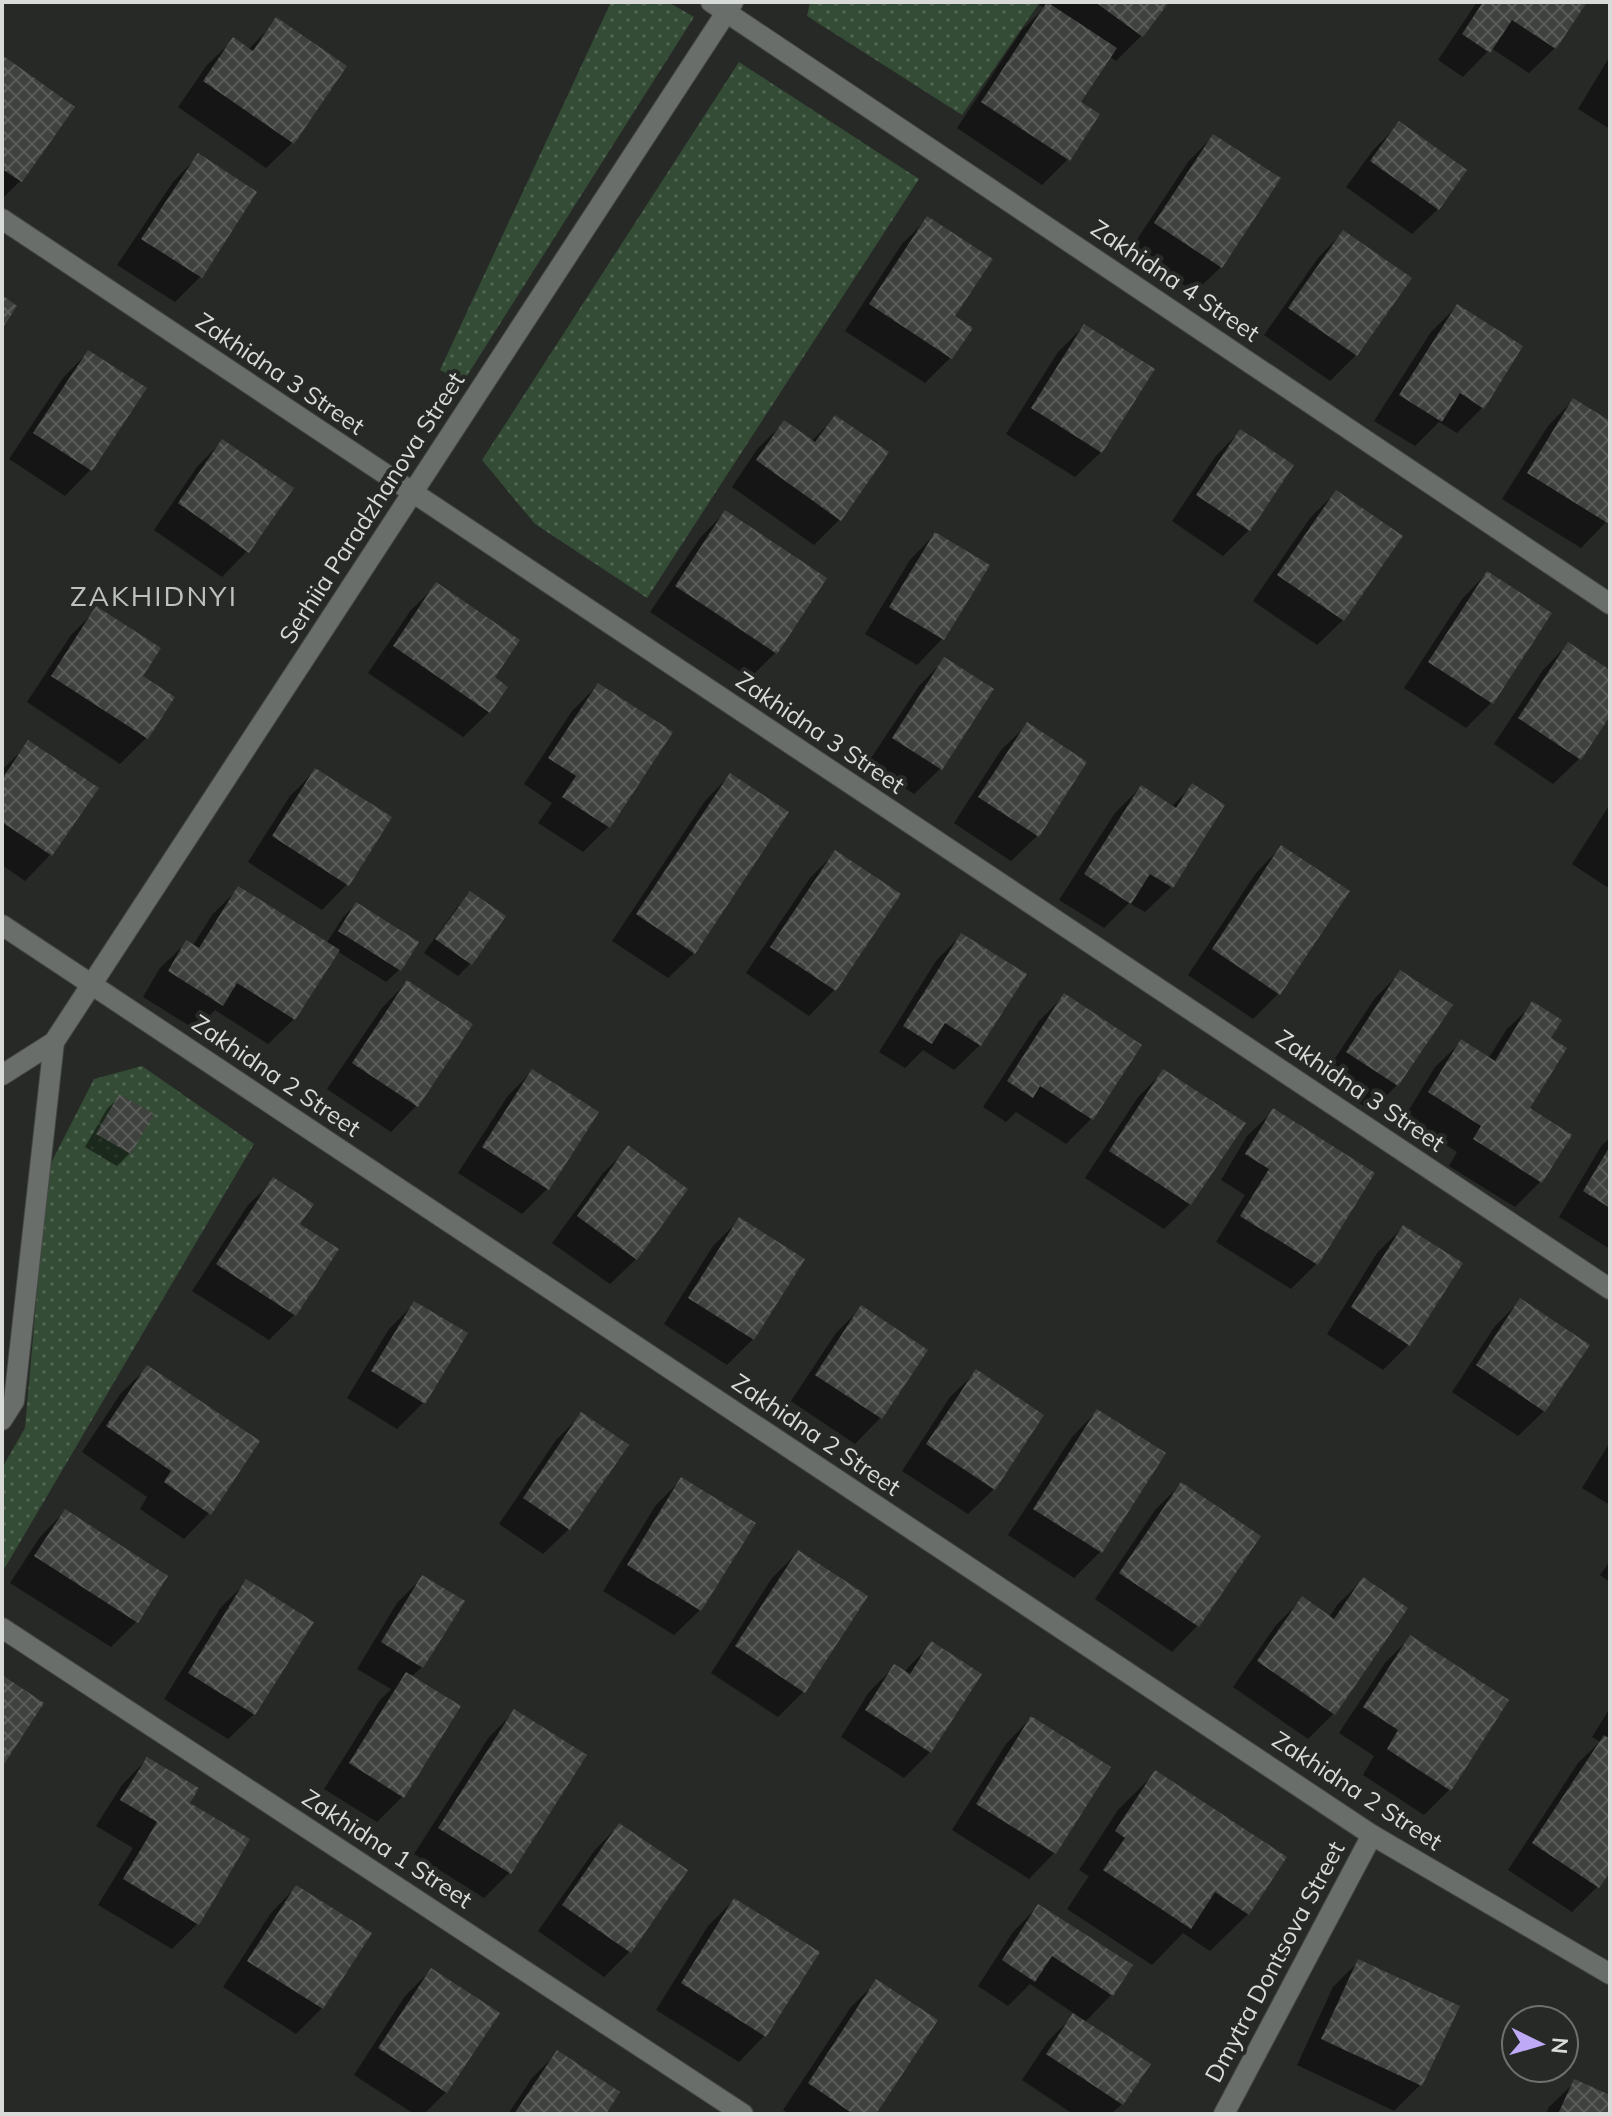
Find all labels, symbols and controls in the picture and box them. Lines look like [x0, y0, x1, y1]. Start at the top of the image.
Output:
street label: Zakhidna 4 Street [1086, 213, 1266, 348]
street label: Zakhidna 3 Street [191, 306, 371, 441]
street label: Serhiia Paradzhanova Street [272, 366, 470, 649]
district label: ZAKHIDNYI [70, 578, 238, 613]
street label: Zakhidna 3 Street [731, 665, 911, 800]
street label: Zakhidna 2 Street [187, 1008, 367, 1143]
street label: Zakhidna 3 Street [1271, 1023, 1451, 1158]
street label: Zakhidna 2 Street [727, 1367, 907, 1502]
street label: Zakhidna 2 Street [1267, 1724, 1448, 1856]
street label: Zakhidna 1 Street [297, 1782, 478, 1914]
street label: Dmytra Dontsova Street [1198, 1836, 1350, 2087]
north arrow [1500, 2004, 1580, 2084]
text: N [1545, 2036, 1575, 2055]

